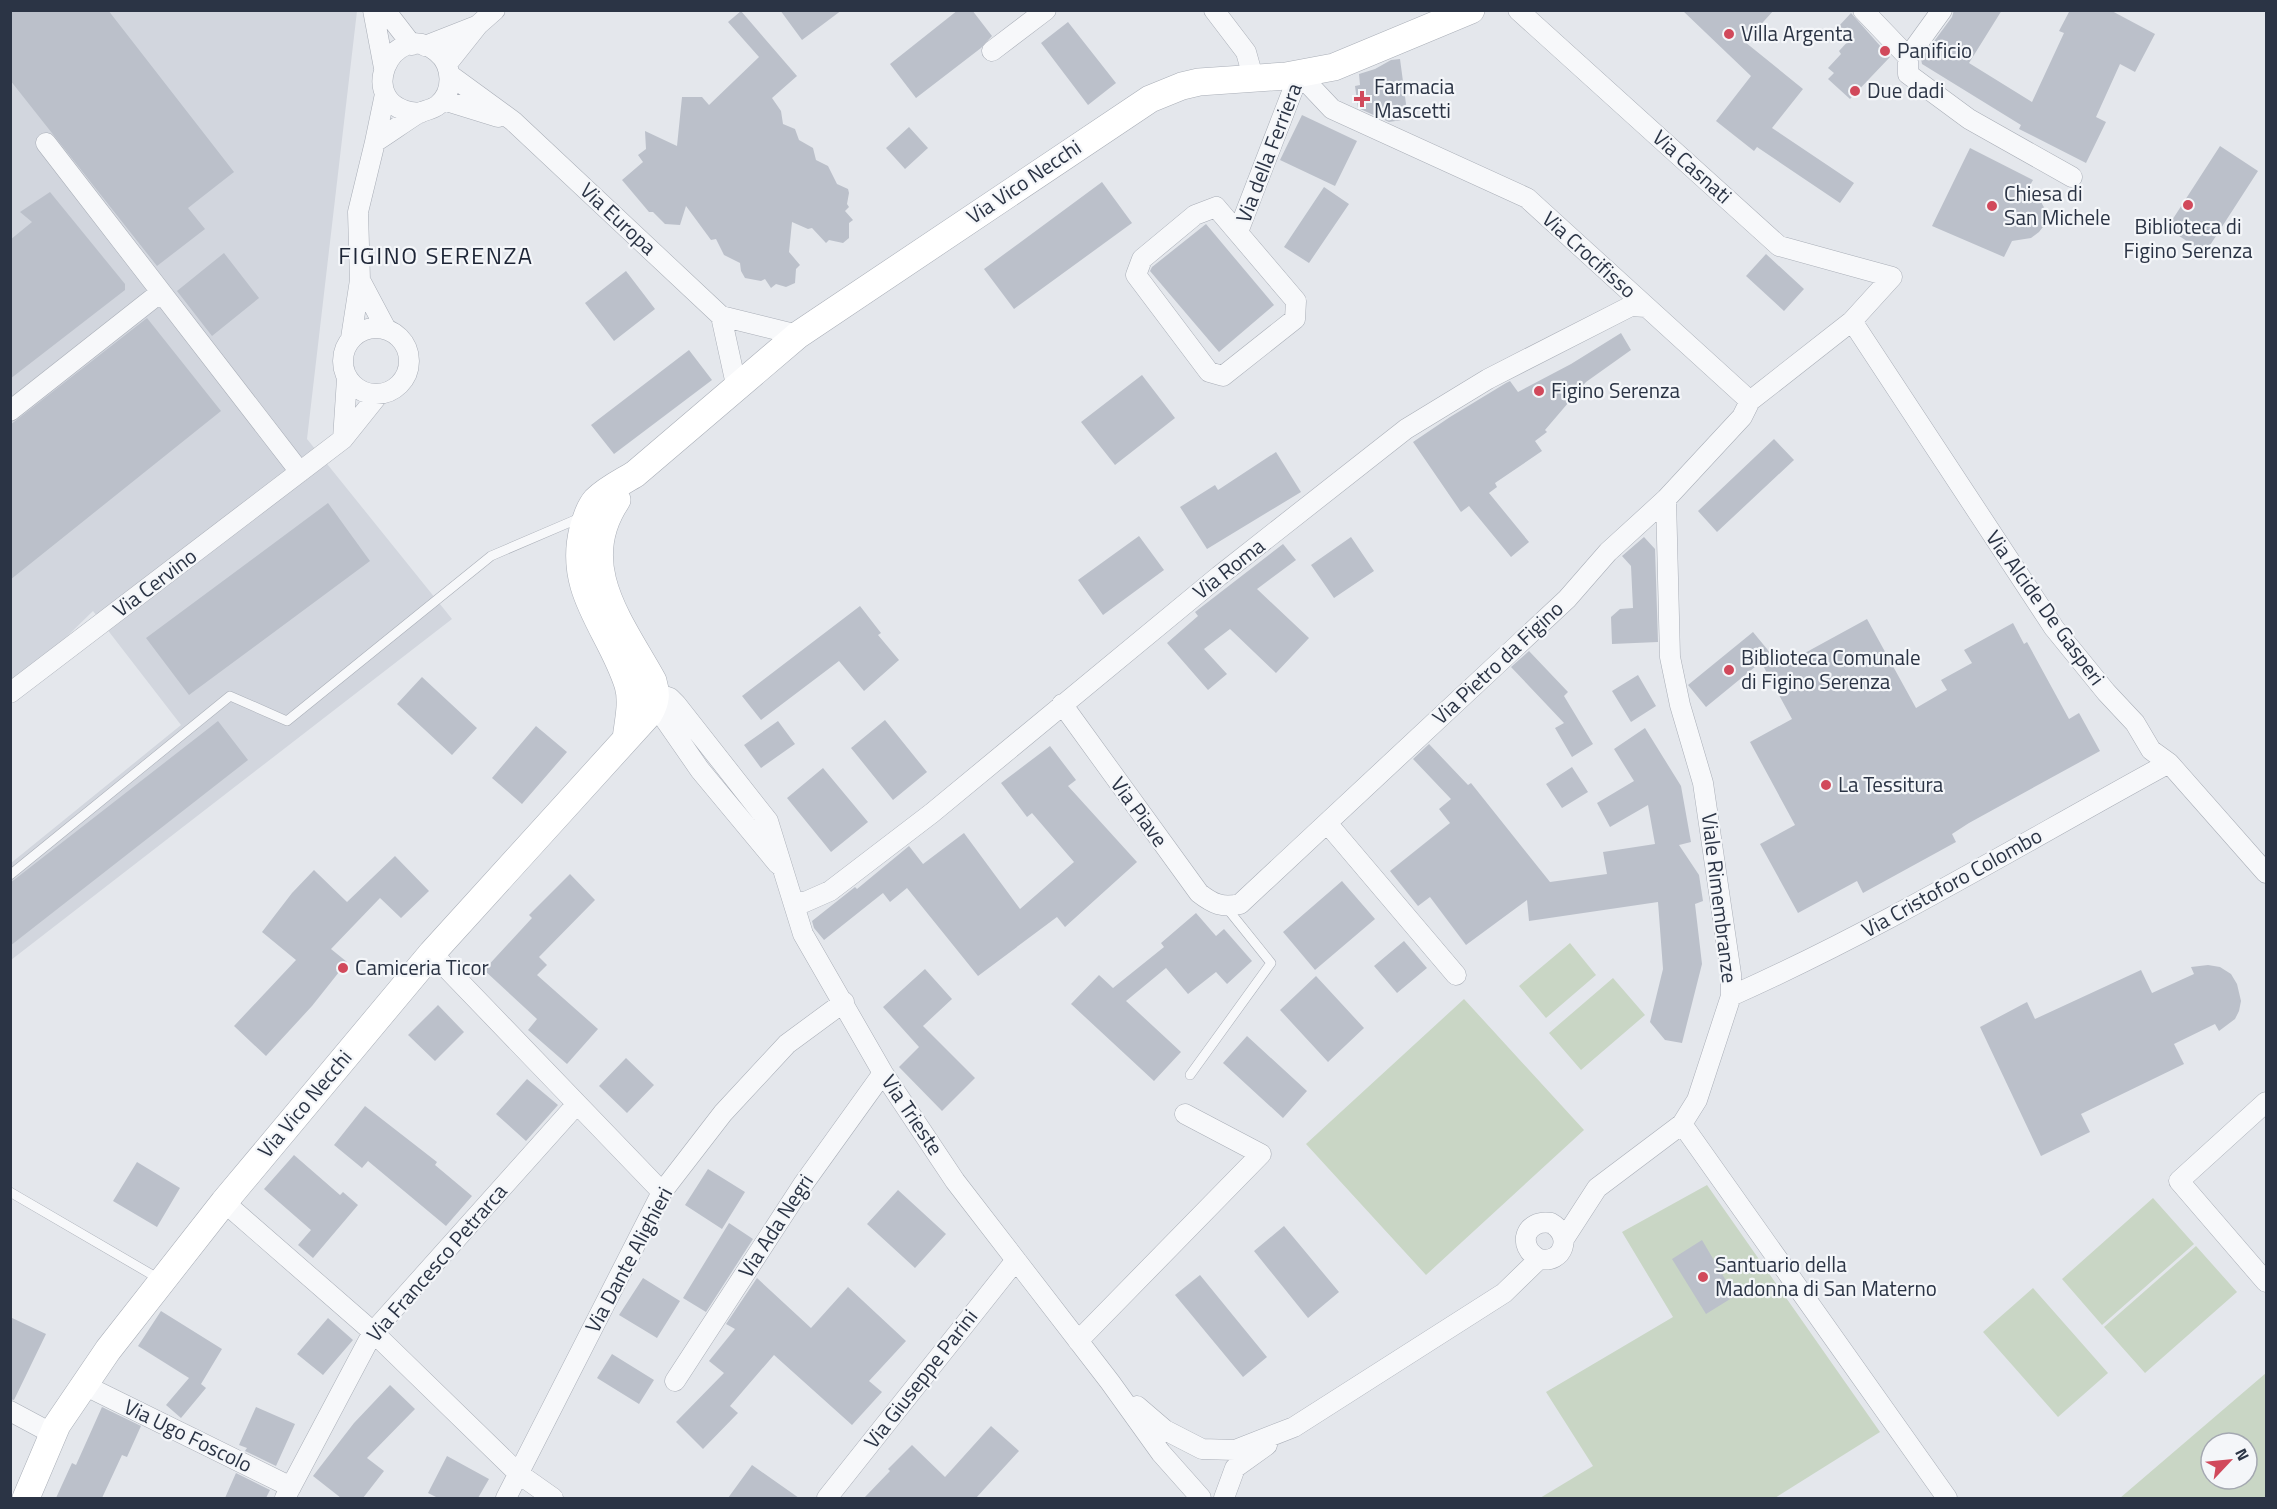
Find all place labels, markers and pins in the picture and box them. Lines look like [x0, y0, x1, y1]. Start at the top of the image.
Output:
place label: Villa Argenta [1741, 17, 1853, 49]
marker: Villa Argenta [1722, 27, 1736, 41]
place label: Panificio [1897, 34, 1972, 66]
marker: Panificio [1878, 44, 1892, 58]
place label: Farmacia Mascetti [1374, 70, 1455, 126]
place label: Due dadi [1867, 74, 1944, 106]
marker: Due dadi [1848, 84, 1862, 98]
marker: Farmacia Mascetti [1355, 92, 1369, 106]
place label: Chiesa di San Michele [2004, 177, 2111, 233]
marker: Biblioteca di Figino Serenza [2181, 198, 2195, 212]
marker: Chiesa di San Michele [1985, 199, 1999, 213]
place label: Biblioteca di Figino Serenza [2123, 210, 2253, 266]
place label: Figino Serenza [1551, 374, 1681, 406]
marker: Figino Serenza [1532, 384, 1546, 398]
place label: Biblioteca Comunale di Figino Serenza [1741, 641, 1921, 697]
marker: Biblioteca Comunale di Figino Serenza [1722, 663, 1736, 677]
place label: La Tessitura [1838, 768, 1944, 800]
marker: La Tessitura [1819, 778, 1833, 792]
place label: Camiceria Ticor [355, 951, 489, 983]
marker: Camiceria Ticor [336, 961, 350, 975]
place label: Santuario della Madonna di San Materno [1715, 1248, 1937, 1304]
marker: Santuario della Madonna di San Materno [1696, 1270, 1710, 1284]

